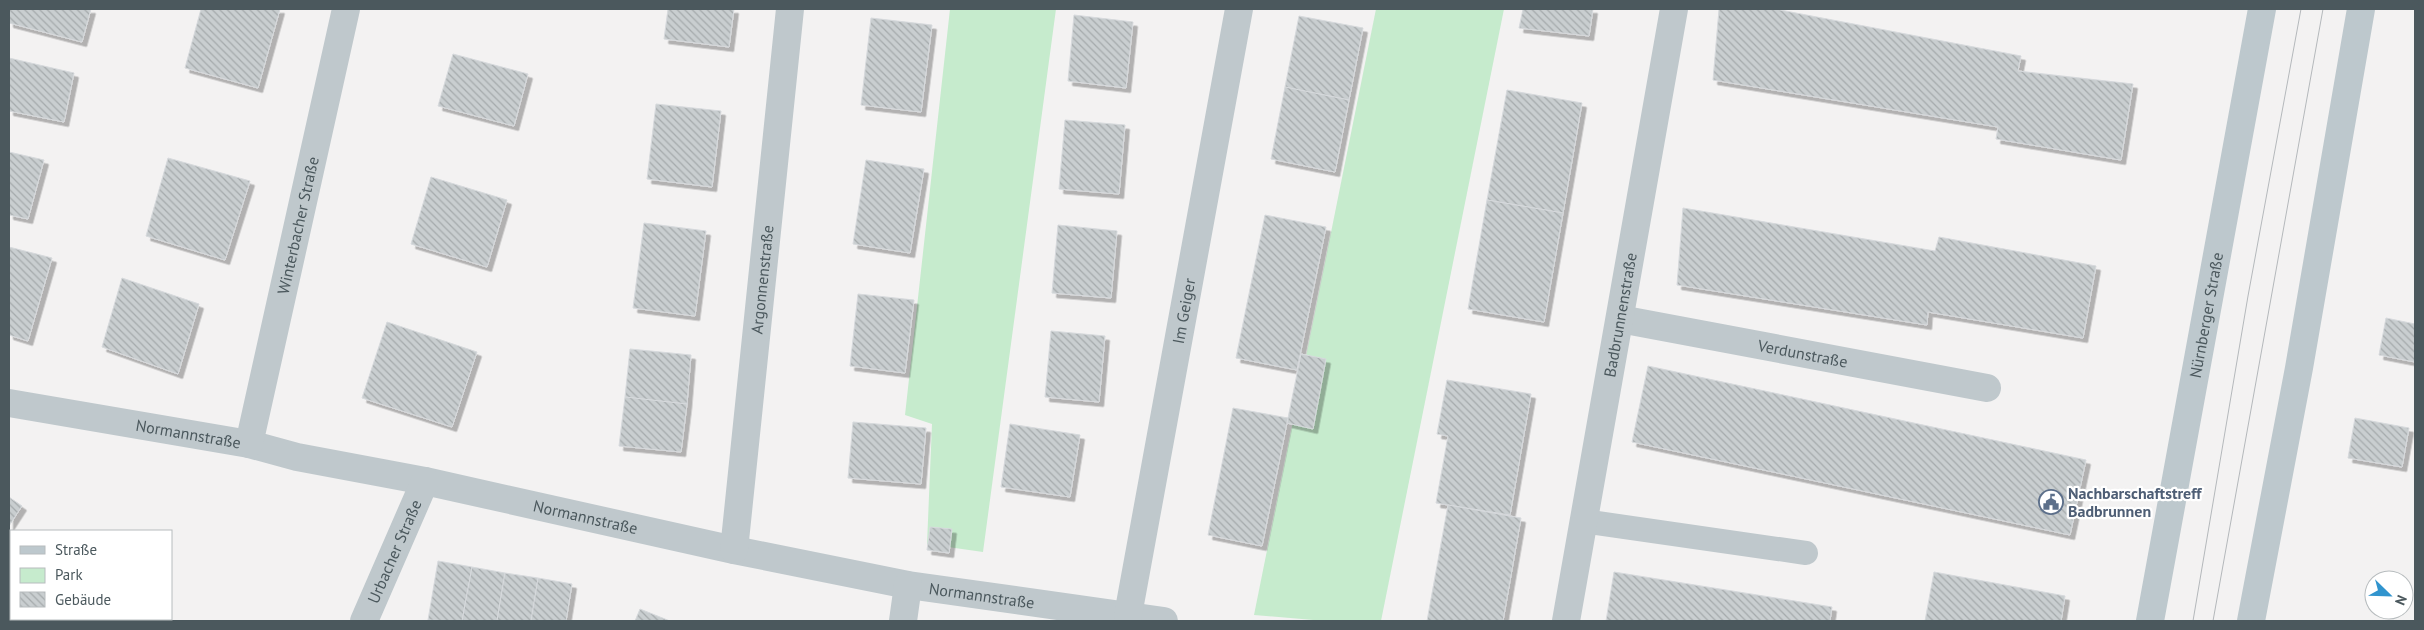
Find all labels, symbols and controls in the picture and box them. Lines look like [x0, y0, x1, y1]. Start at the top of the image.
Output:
street label: Winterbacher Straße [273, 155, 323, 296]
street label: Argonnenstraße [746, 224, 778, 335]
street label: Badbrunnenstraße [1599, 251, 1641, 379]
street label: Nürnberger Straße [2185, 251, 2227, 379]
street label: Im Geiger [1168, 276, 1200, 345]
street label: Verdunstraße [1755, 335, 1849, 372]
street label: Normannstraße [134, 415, 243, 452]
place label: Nachbarschaftstreff Badbrunnen [2068, 483, 2202, 521]
public building icon: Nachbarschaftstreff Badbrunnen [2038, 489, 2064, 515]
street label: Urbacher Straße [363, 496, 426, 606]
street label: Normannstraße [531, 496, 640, 538]
legend [10, 530, 172, 620]
text: Straße [55, 540, 97, 559]
text: Park [55, 565, 83, 584]
north arrow [2364, 570, 2414, 620]
street label: Normannstraße [928, 578, 1036, 613]
text: Gebäude [55, 590, 111, 609]
text: N [2391, 592, 2411, 608]

